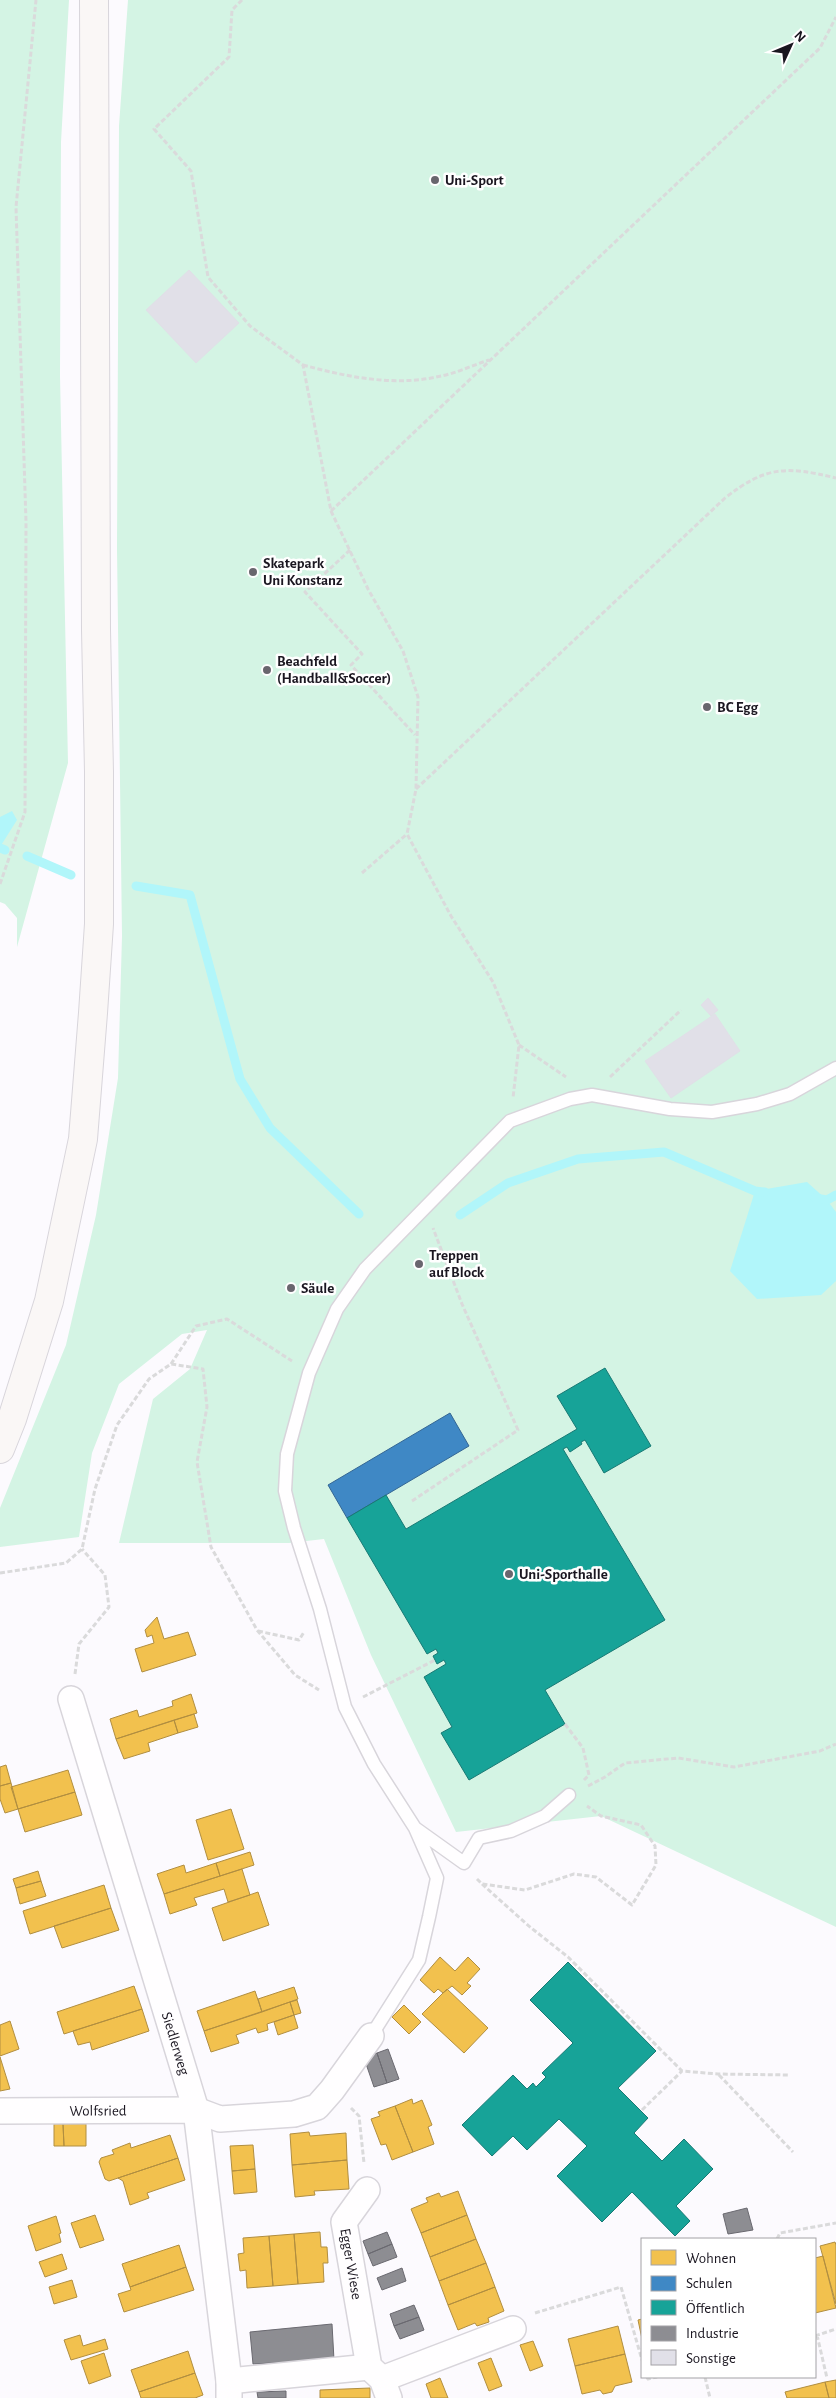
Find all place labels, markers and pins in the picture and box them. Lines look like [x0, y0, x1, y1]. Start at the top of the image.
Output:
place label: Uni-Sport [445, 173, 504, 188]
marker: Uni-Sport [429, 174, 441, 186]
place label: Skatepark Uni Konstanz [263, 556, 342, 588]
marker: Skatepark Uni Konstanz [247, 566, 259, 578]
place label: Beachfeld (Handball&Soccer) [277, 654, 391, 686]
marker: Beachfeld (Handball&Soccer) [261, 664, 273, 676]
place label: BC Egg [717, 700, 758, 715]
marker: BC Egg [701, 701, 713, 713]
place label: Treppen auf Block [429, 1248, 485, 1280]
marker: Treppen auf Block [413, 1258, 425, 1270]
place label: Säule [301, 1281, 334, 1296]
marker: Säule [285, 1282, 297, 1294]
place label: Uni-Sporthalle [519, 1567, 608, 1582]
marker: Uni-Sporthalle [503, 1568, 515, 1580]

